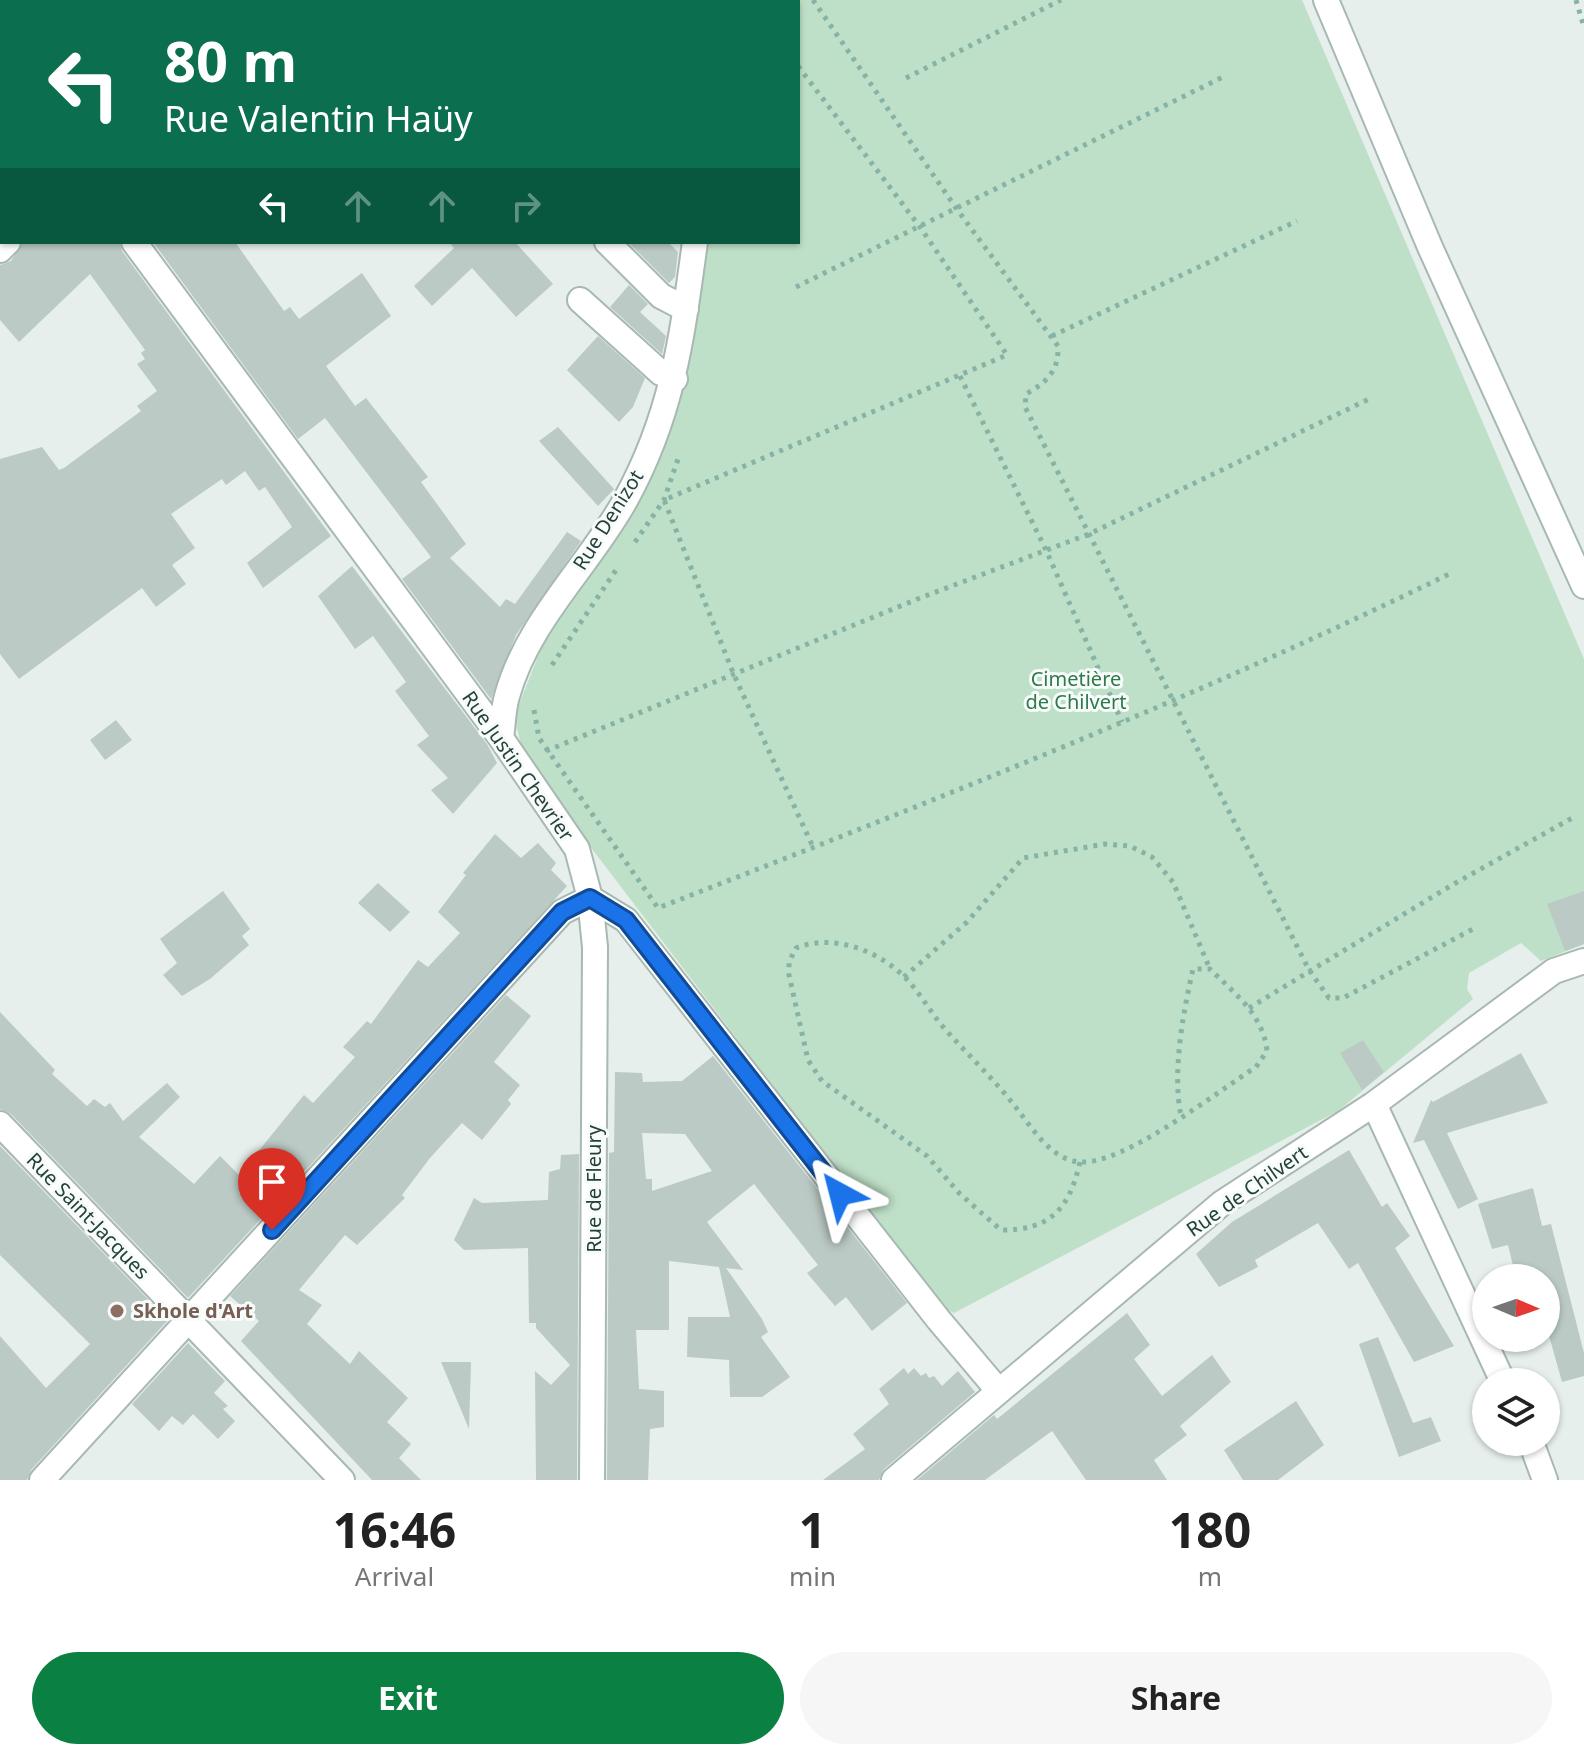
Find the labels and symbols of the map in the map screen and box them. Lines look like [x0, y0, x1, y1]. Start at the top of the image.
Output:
street label: Rue Denizot [566, 464, 649, 575]
park label: Cimetière de Chilvert [1025, 665, 1127, 715]
street label: Rue Justin Chevrier [456, 685, 580, 846]
street label: Rue de Fleury [580, 1124, 607, 1253]
street label: Rue de Chilvert [1181, 1139, 1313, 1242]
street label: Rue Saint-Jacques [21, 1146, 156, 1285]
pin [238, 1148, 306, 1230]
position arrow [798, 1152, 882, 1236]
north arrow [1472, 1264, 1560, 1352]
place label: Skhole d'Art [133, 1297, 253, 1324]
marker: Skhole d'Art [108, 1302, 126, 1320]

